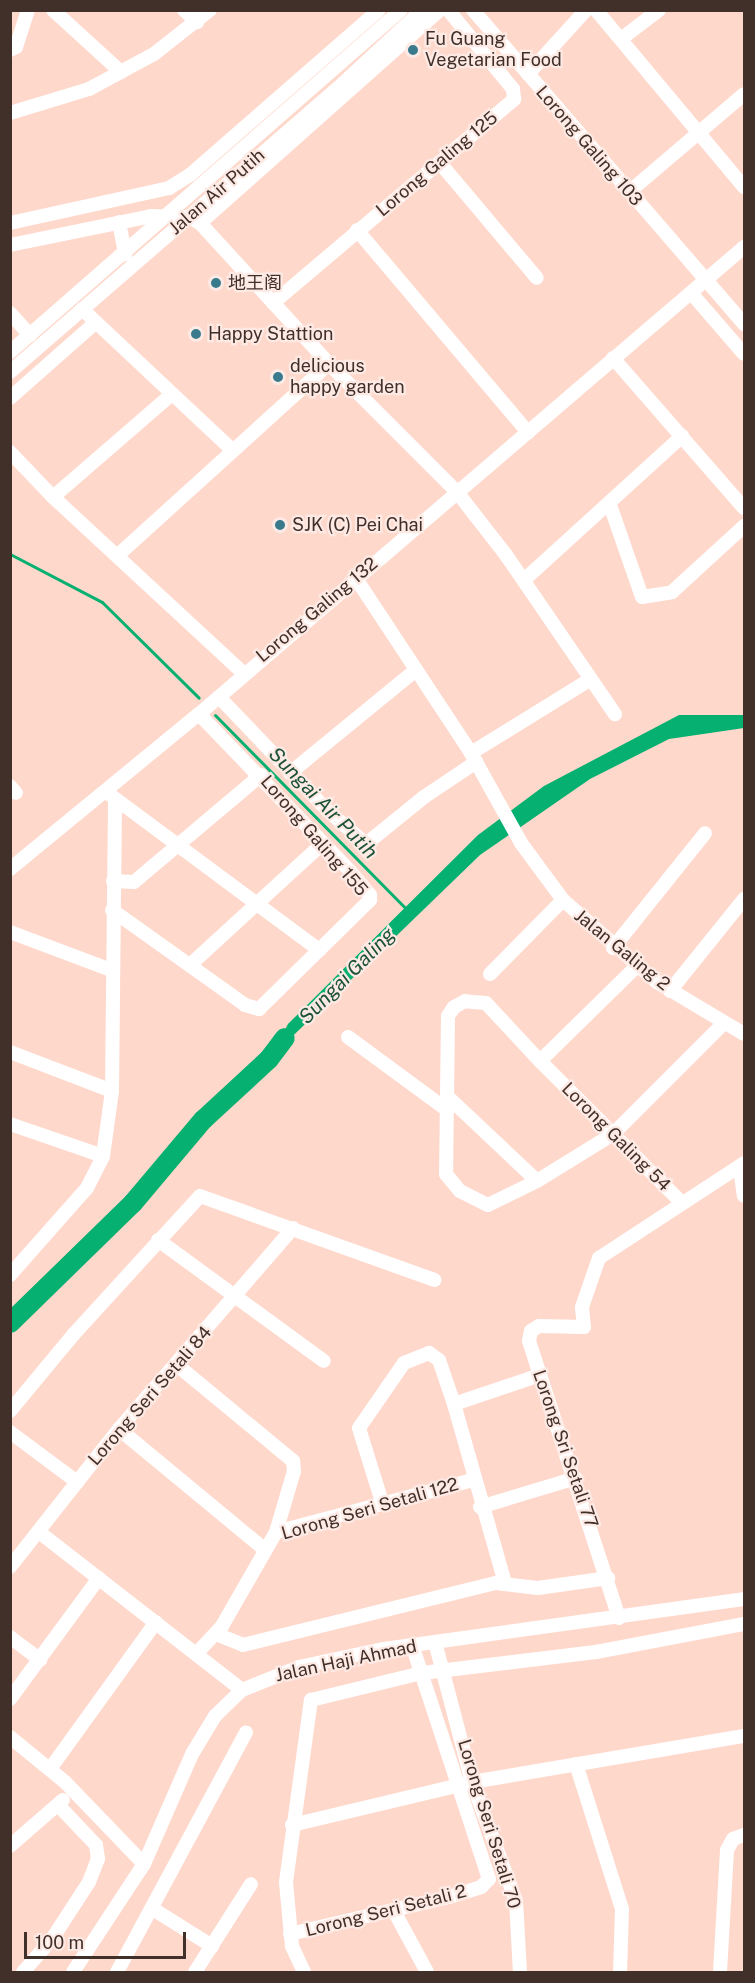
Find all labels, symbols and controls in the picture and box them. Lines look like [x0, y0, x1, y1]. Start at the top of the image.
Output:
place label: Fu Guang Vegetarian Food [425, 29, 562, 72]
marker: Fu Guang Vegetarian Food [406, 43, 420, 57]
street label: Lorong Galing 103 [531, 82, 647, 210]
street label: Lorong Galing 125 [372, 107, 502, 221]
street label: Jalan Air Putih [165, 145, 269, 239]
place label: 地王阁 [228, 272, 282, 294]
marker: 地王阁 [209, 276, 223, 290]
place label: Happy Stattion [208, 323, 333, 345]
marker: Happy Stattion [189, 327, 203, 341]
place label: delicious happy garden [290, 356, 405, 398]
marker: delicious happy garden [271, 370, 285, 384]
place label: SJK (C) Pei Chai [292, 514, 423, 536]
marker: SJK (C) Pei Chai [273, 518, 287, 532]
street label: Lorong Galing 132 [252, 553, 382, 667]
water label: Sungai Air Putih [264, 742, 382, 864]
street label: Lorong Galing 155 [256, 771, 372, 901]
street label: Jalan Galing 2 [570, 905, 674, 995]
water label: Sungai Galing [294, 923, 400, 1029]
street label: Lorong Galing 54 [557, 1078, 675, 1196]
street label: Lorong Seri Setali 84 [84, 1322, 216, 1470]
street label: Lorong Sri Setali 77 [528, 1367, 602, 1531]
street label: Lorong Seri Setali 122 [279, 1473, 461, 1545]
street label: Jalan Haji Ahmad [273, 1635, 419, 1687]
street label: Lorong Seri Setali 70 [453, 1737, 525, 1911]
street label: Lorong Seri Setali 2 [303, 1881, 469, 1941]
scale bar [27, 1920, 189, 1958]
text: 100 m [35, 1932, 84, 1953]

